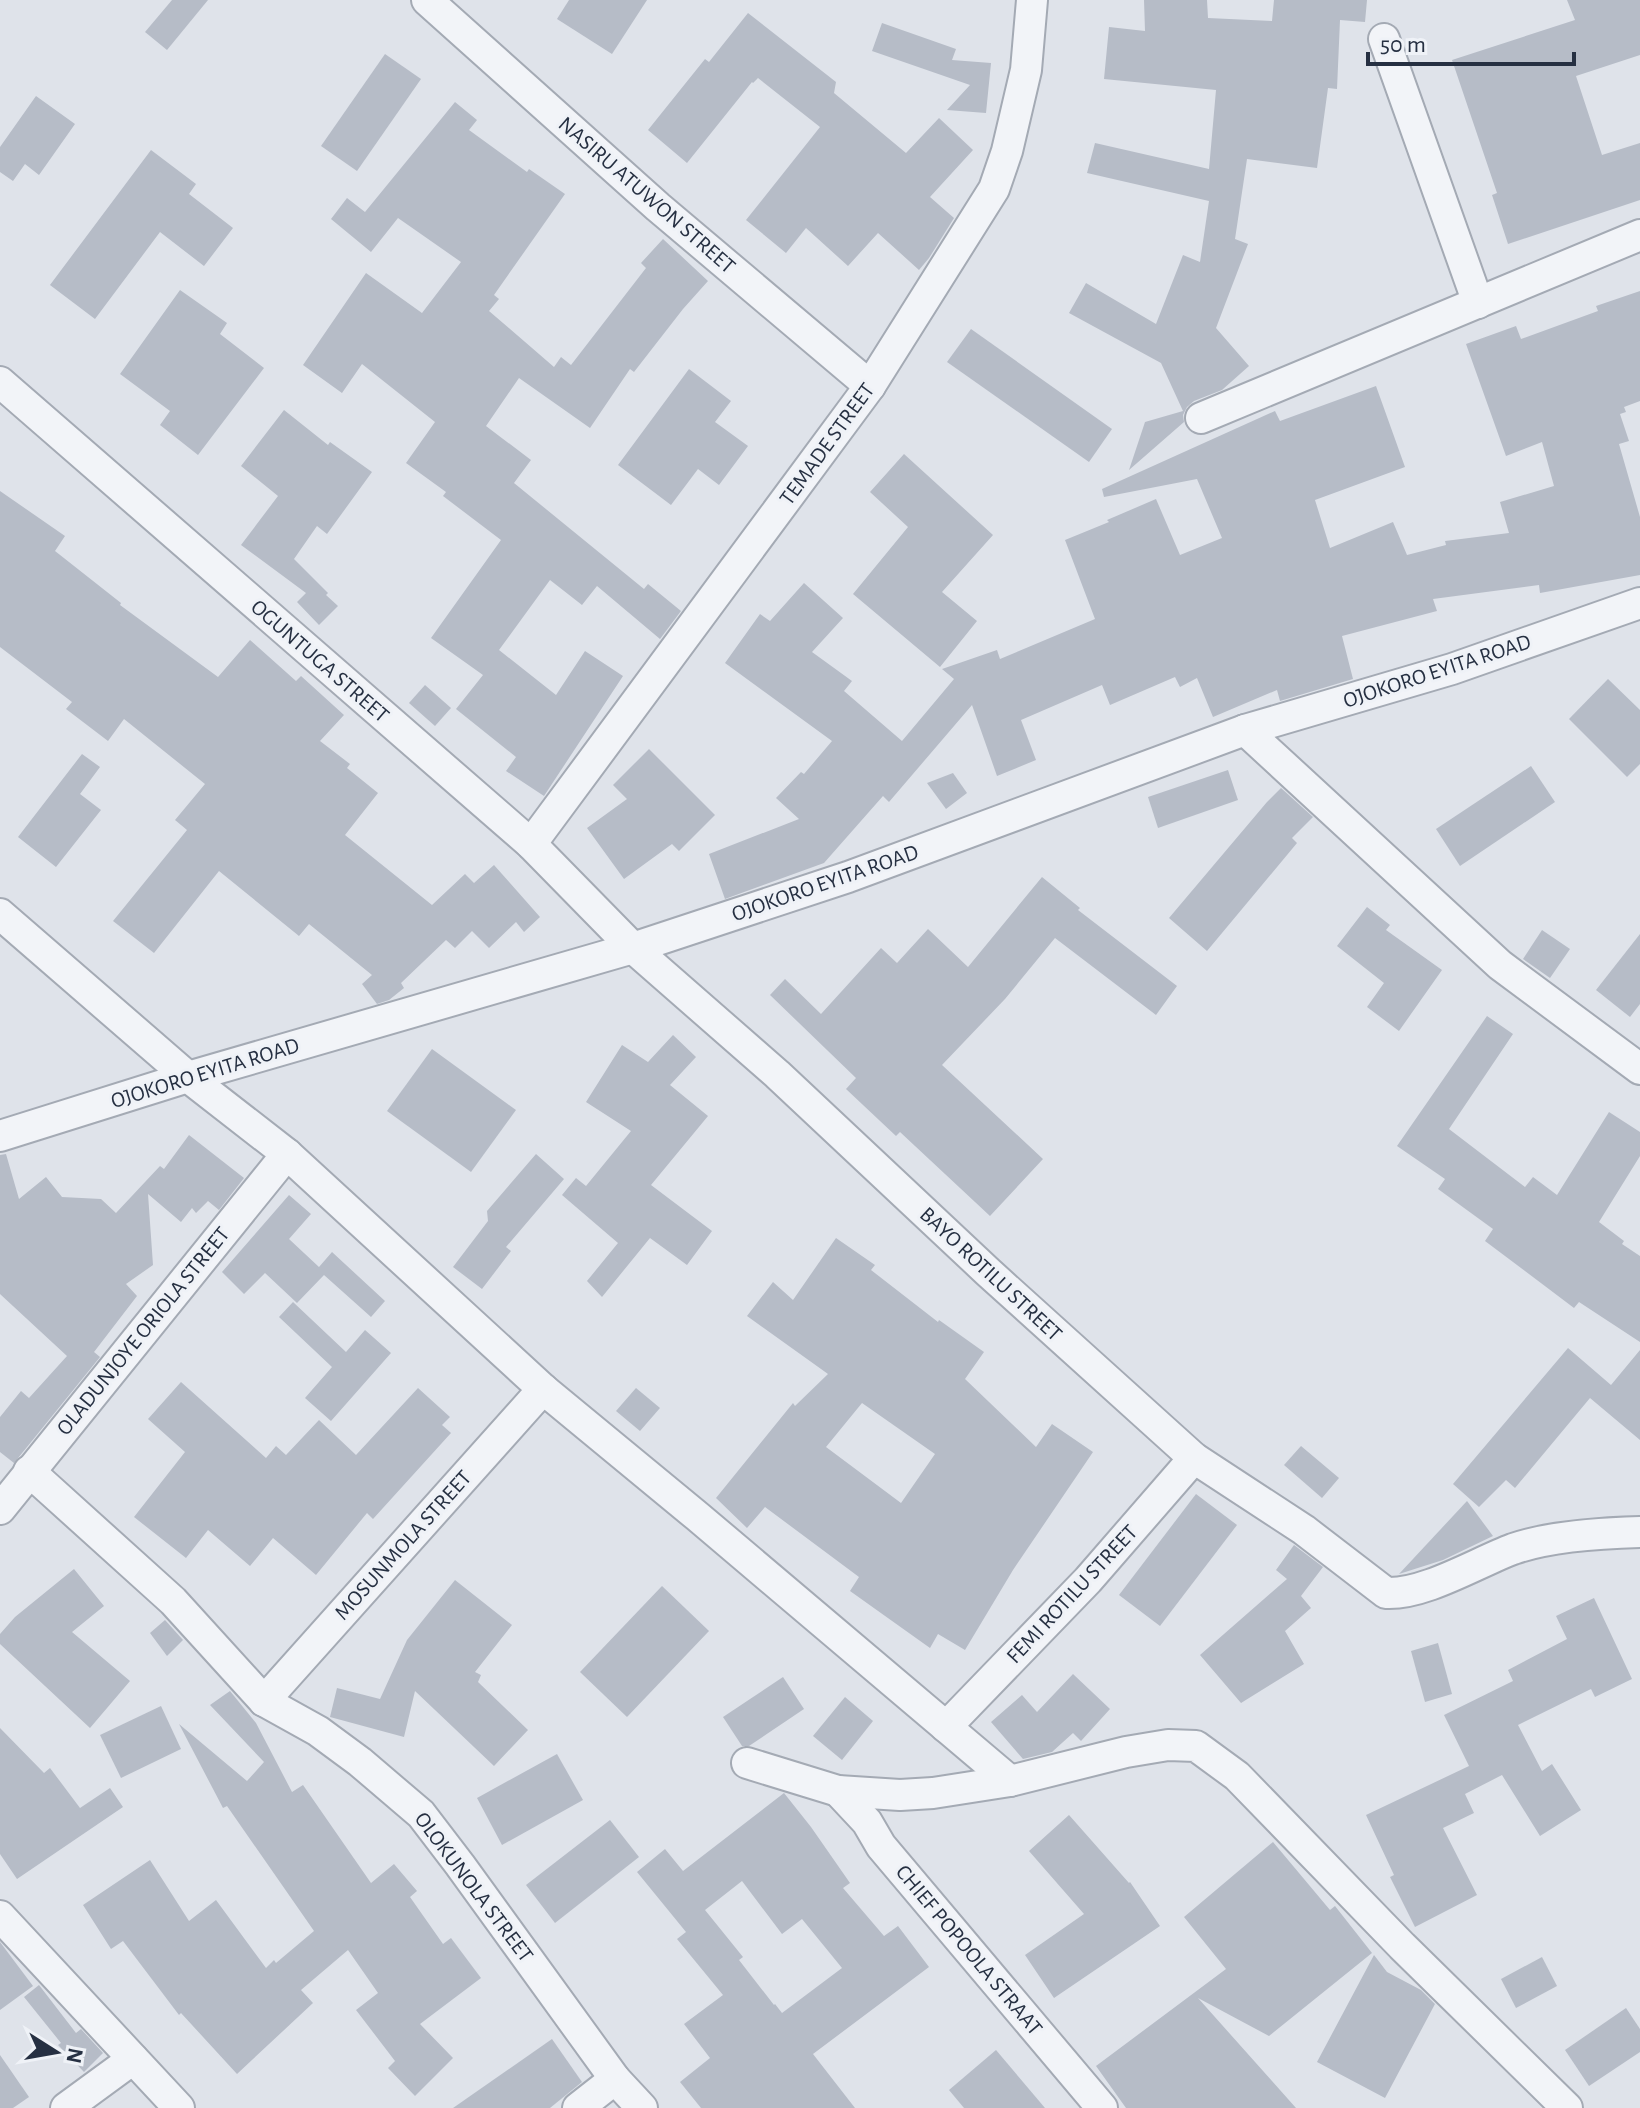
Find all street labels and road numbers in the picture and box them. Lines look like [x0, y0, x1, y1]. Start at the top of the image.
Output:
street label: NASIRU ATUWON STREET [554, 113, 740, 278]
street label: TEMADE STREET [776, 379, 879, 509]
street label: OGUNTUGA STREET [247, 595, 393, 727]
street label: OJOKORO EYITA ROAD [1340, 630, 1534, 712]
street label: OJOKORO EYITA ROAD [729, 841, 921, 925]
street label: OJOKORO EYITA ROAD [108, 1034, 302, 1112]
street label: BAYO ROTILU STREET [916, 1203, 1066, 1345]
street label: OLADUNJOYE ORIOLA STREET [52, 1223, 234, 1439]
street label: MOSUNMOLA STREET [330, 1466, 476, 1624]
street label: FEMI ROTILU STREET [1002, 1520, 1142, 1667]
street label: OLOKUNOLA STREET [411, 1808, 537, 1966]
street label: CHIEF POPOOLA STRAAT [892, 1861, 1046, 2039]

